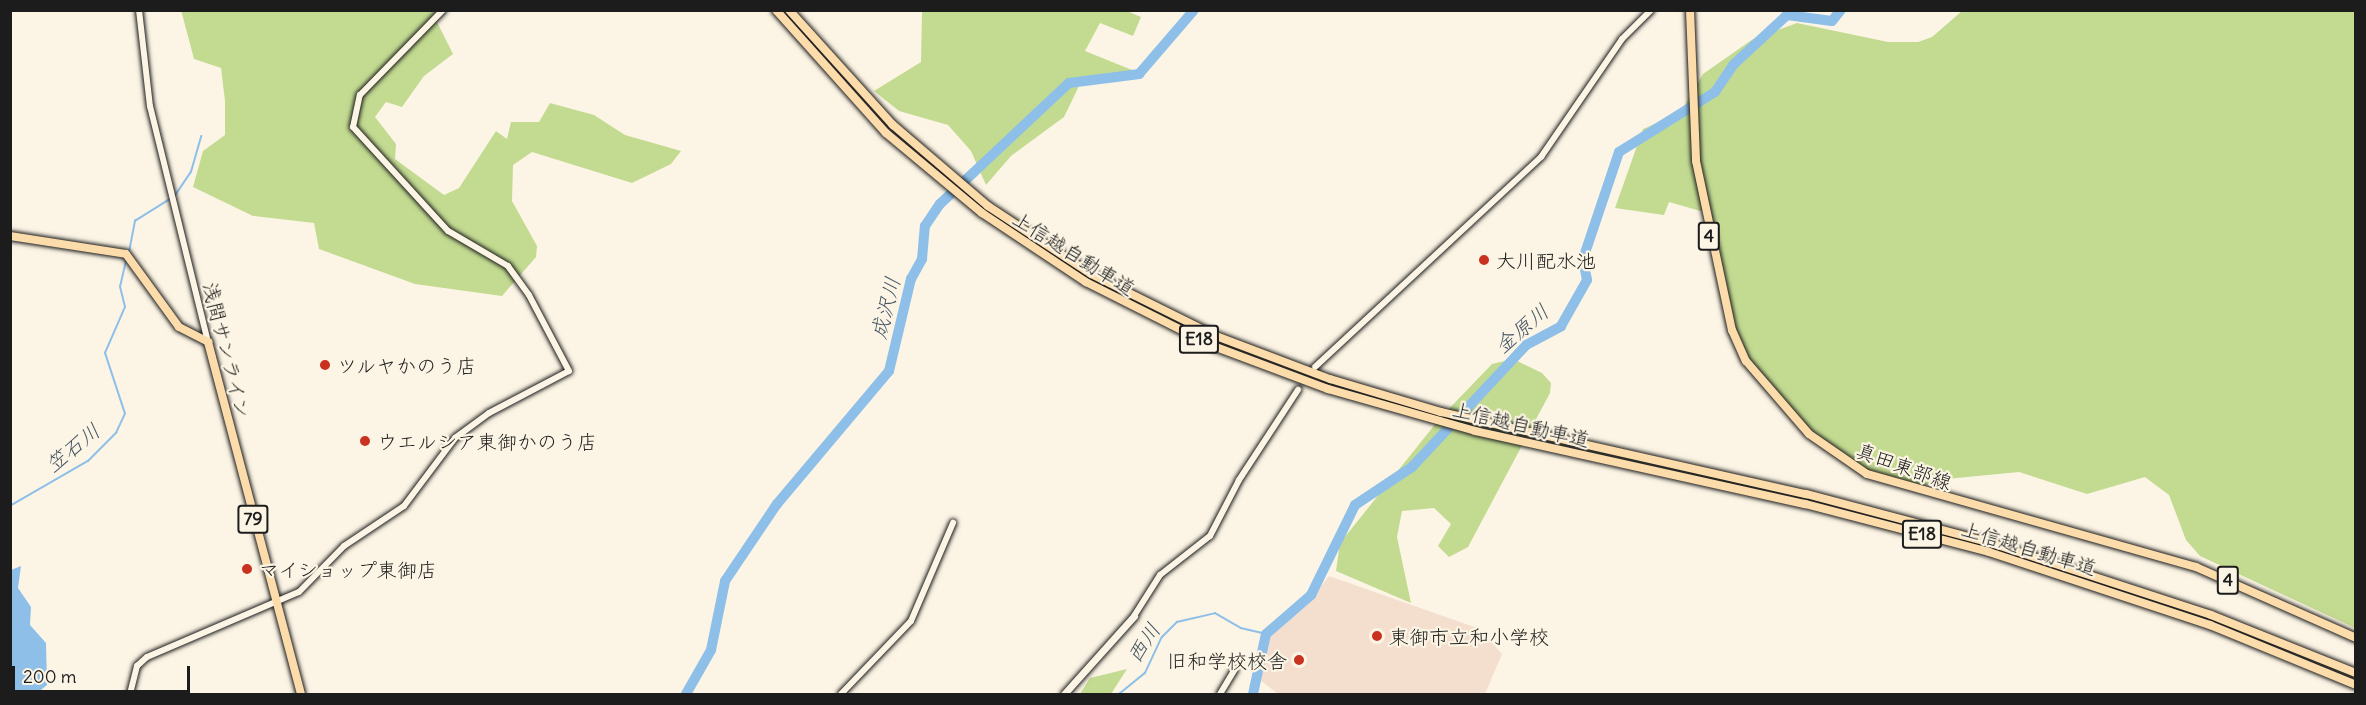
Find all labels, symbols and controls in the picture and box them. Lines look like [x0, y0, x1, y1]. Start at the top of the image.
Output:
street label: 上信越自動車道 [1008, 206, 1140, 300]
road number: 4 [1697, 221, 1721, 251]
place label: 大川配水池 [1496, 248, 1596, 272]
marker: 大川配水池 [1477, 253, 1491, 267]
water label: 成沢川 [866, 274, 906, 342]
street label: 浅間サンライン [198, 279, 256, 421]
water label: 金原川 [1490, 299, 1554, 359]
road number: E18 [1178, 324, 1220, 354]
place label: ツルヤかのう店 [337, 353, 477, 377]
marker: ツルヤかのう店 [318, 358, 332, 372]
street label: 上信越自動車道 [1450, 397, 1592, 451]
water label: 笠石川 [41, 418, 105, 478]
place label: ウエルシア東御かのう店 [377, 429, 597, 453]
marker: ウエルシア東御かのう店 [358, 434, 372, 448]
street label: 真田東部線 [1853, 438, 1955, 494]
road number: 79 [236, 504, 270, 534]
street label: 上信越自動車道 [1959, 516, 2099, 580]
road number: E18 [1901, 519, 1943, 549]
place label: マイショップ東御店 [259, 557, 439, 581]
marker: マイショップ東御店 [240, 562, 254, 576]
road number: 4 [2216, 565, 2240, 595]
water label: 西川 [1122, 619, 1166, 667]
place label: 東御市立和小学校 [1389, 624, 1549, 648]
marker: 東御市立和小学校 [1370, 629, 1384, 643]
place label: 旧和学校校舎 [1167, 648, 1287, 672]
marker: 旧和学校校舎 [1292, 653, 1306, 667]
scale bar [15, 654, 194, 692]
text: 200 m [23, 665, 77, 688]

